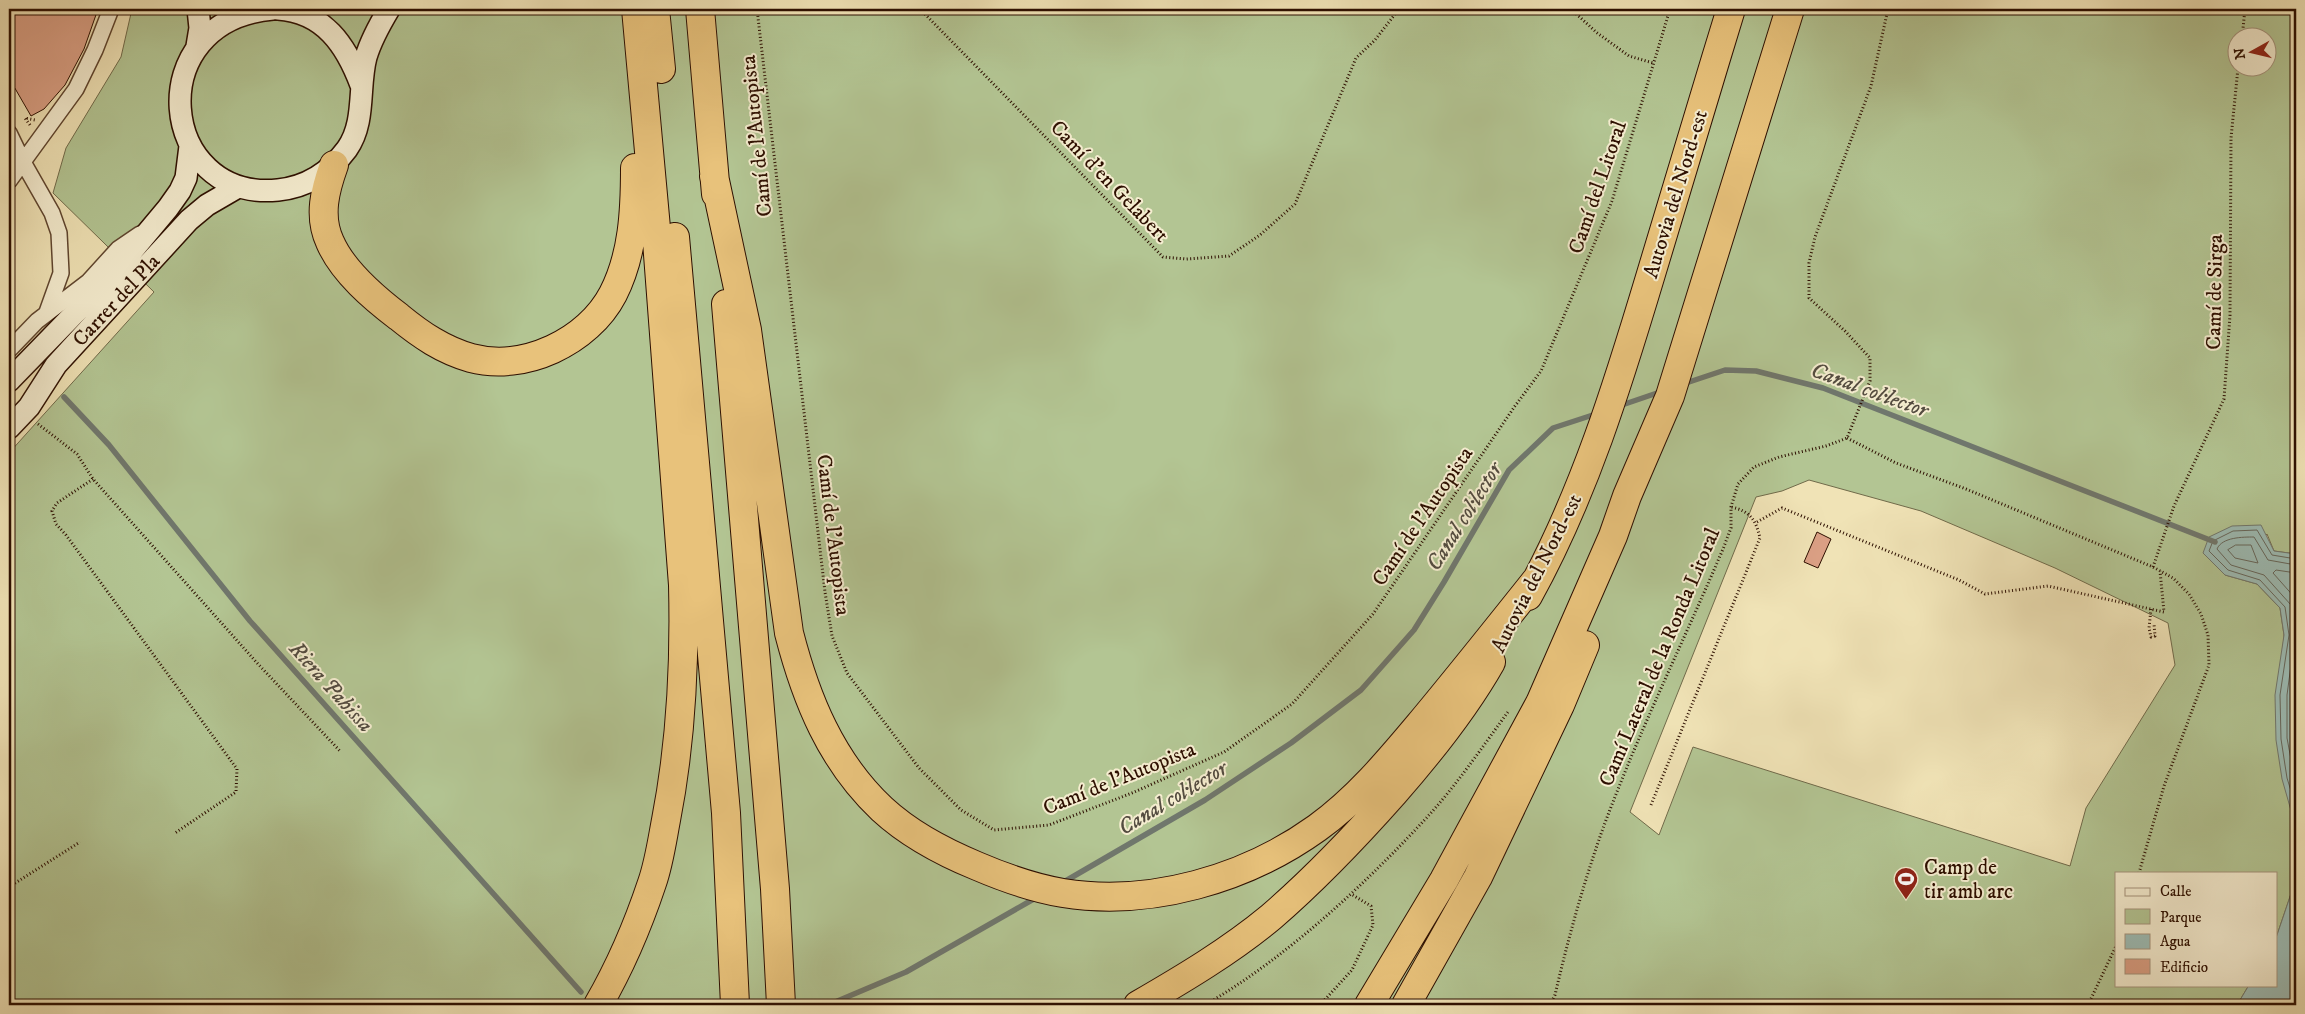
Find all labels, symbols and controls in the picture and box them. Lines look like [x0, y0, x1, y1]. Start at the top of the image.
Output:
north arrow [2228, 28, 2278, 78]
text: N [2230, 46, 2250, 61]
street label: Camí de l'Autopista [736, 54, 778, 218]
street label: Autovia del Nord-est [1638, 107, 1714, 282]
street label: Camí d'en Gelabert [1044, 115, 1174, 248]
street label: Camí del Litoral [1563, 117, 1633, 257]
street label: Camí de Sirga [2201, 234, 2229, 350]
street label: Carrer del Pla [67, 249, 166, 352]
water label: Canal col·lector [1807, 357, 1934, 425]
street label: Camí de l'Autopista [1367, 442, 1479, 591]
street label: Camí de l'Autopista [810, 453, 856, 617]
water label: Canal col·lector [1420, 456, 1509, 576]
street label: Autovia del Nord-est [1486, 490, 1588, 657]
street label: Camí Lateral de la Ronda Litoral [1594, 524, 1727, 791]
water label: Riera Pahissa [282, 635, 379, 738]
street label: Camí de l'Autopista [1039, 736, 1200, 821]
water label: Canal col·lector [1113, 754, 1234, 841]
place label: Camp de tir amb arc [1924, 855, 2013, 905]
sports icon: Camp de tir amb arc [1893, 866, 1919, 900]
legend [2115, 872, 2278, 986]
text: Calle [2160, 882, 2192, 901]
text: Parque [2160, 908, 2201, 927]
text: Agua [2160, 932, 2191, 951]
text: Edificio [2160, 958, 2208, 977]

